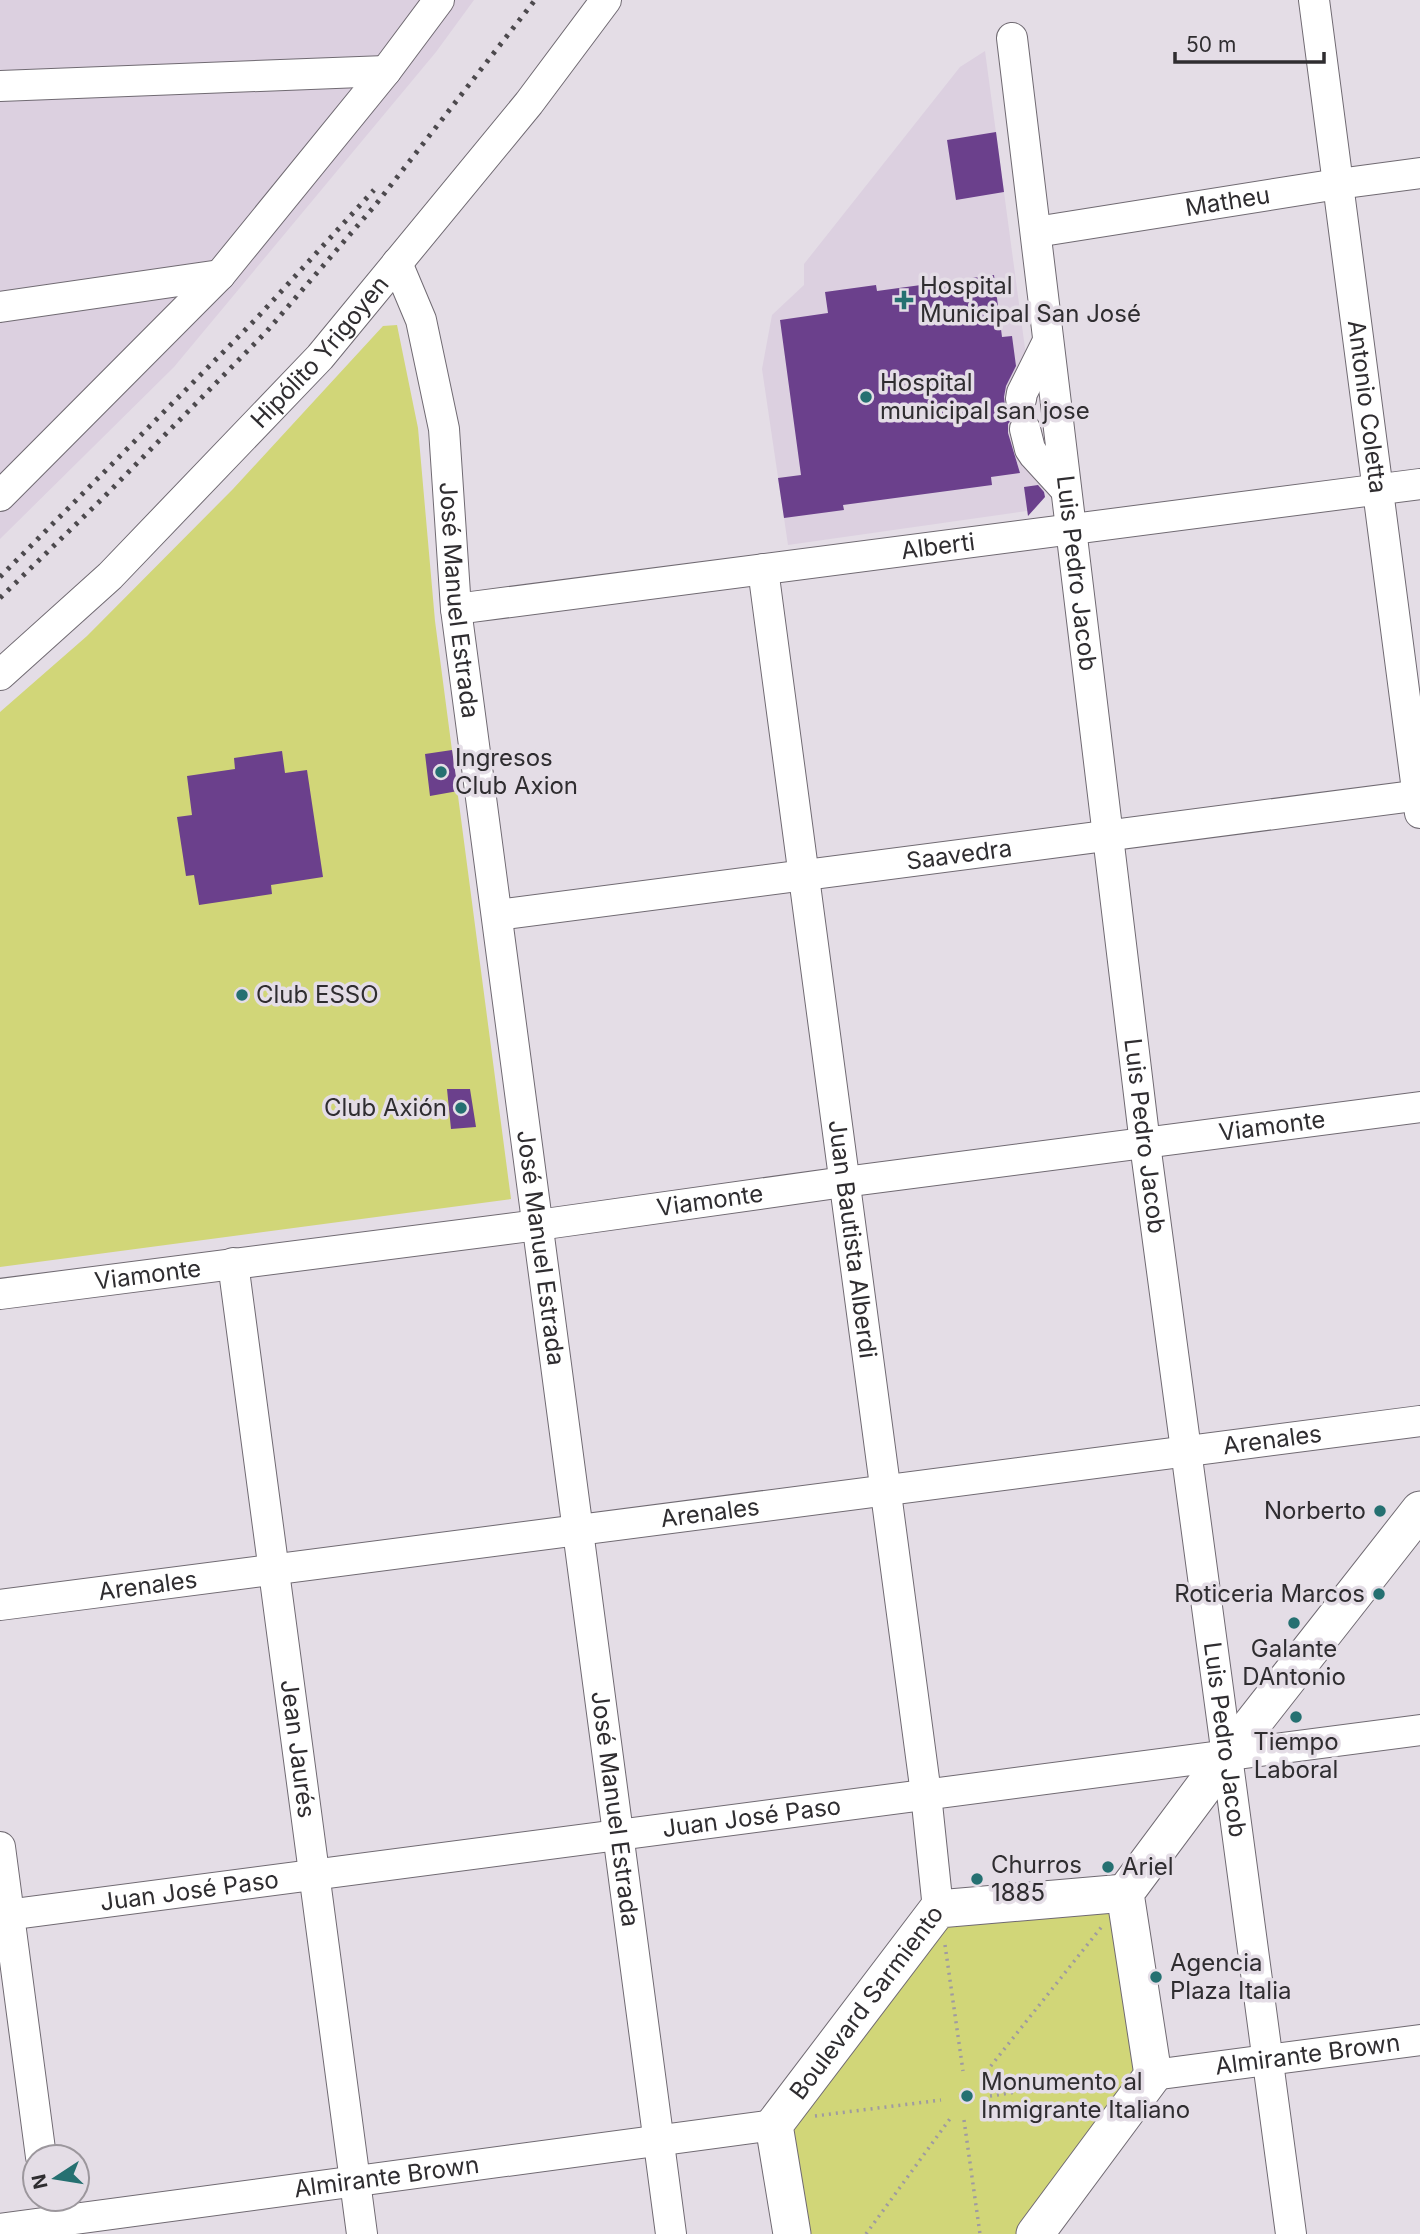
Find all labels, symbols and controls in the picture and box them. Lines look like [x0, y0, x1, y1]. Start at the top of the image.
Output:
scale bar [1175, 21, 1324, 65]
text: 50 m [1186, 32, 1236, 57]
street label: Matheu [1183, 180, 1272, 222]
street label: Hipólito Yrigoyen [245, 270, 395, 434]
place label: Hospital Municipal San José [920, 271, 1141, 328]
marker: Hospital Municipal San José [894, 290, 914, 310]
street label: Antonio Coletta [1342, 318, 1393, 495]
place label: Hospital municipal san jose [880, 368, 1090, 425]
marker: Hospital municipal san jose [858, 389, 874, 405]
street label: Luis Pedro Jacob [1051, 474, 1103, 672]
street label: José Manuel Estrada [434, 481, 485, 720]
street label: Alberti [899, 527, 977, 565]
place label: Ingresos Club Axion [455, 743, 578, 800]
marker: Ingresos Club Axion [433, 764, 449, 780]
street label: Saavedra [904, 833, 1014, 876]
place label: Club ESSO [256, 980, 379, 1009]
marker: Club ESSO [234, 987, 250, 1003]
street label: Luis Pedro Jacob [1118, 1037, 1172, 1235]
place label: Club Axión [324, 1093, 447, 1122]
marker: Club Axión [453, 1100, 469, 1116]
street label: Viamonte [1217, 1104, 1327, 1147]
street label: Juan Bautista Alberdi [822, 1118, 883, 1360]
street label: José Manuel Estrada [511, 1128, 571, 1367]
street label: Viamonte [655, 1179, 765, 1222]
street label: Viamonte [93, 1253, 203, 1296]
street label: Arenales [1221, 1419, 1323, 1460]
street label: Arenales [659, 1492, 761, 1533]
place label: Norberto [1264, 1496, 1366, 1525]
marker: Norberto [1372, 1503, 1388, 1519]
street label: Arenales [97, 1565, 199, 1606]
place label: Roticeria Marcos [1174, 1579, 1365, 1608]
marker: Roticeria Marcos [1371, 1586, 1387, 1602]
marker: Galante DAntonio [1286, 1615, 1302, 1631]
place label: Galante DAntonio [1242, 1634, 1346, 1691]
street label: Luis Pedro Jacob [1198, 1640, 1253, 1839]
street label: Jean Jaurés [274, 1678, 322, 1820]
street label: José Manuel Estrada [585, 1689, 645, 1928]
marker: Tiempo Laboral [1288, 1709, 1304, 1725]
place label: Tiempo Laboral [1253, 1727, 1339, 1784]
street label: Juan José Paso [661, 1791, 842, 1843]
place label: Churros 1885 [991, 1850, 1082, 1907]
place label: Ariel [1122, 1852, 1174, 1881]
marker: Ariel [1100, 1859, 1116, 1875]
street label: Juan José Paso [98, 1865, 280, 1917]
marker: Churros 1885 [969, 1871, 985, 1887]
street label: Boulevard Sarmiento [784, 1900, 949, 2105]
place label: Agencia Plaza Italia [1170, 1948, 1291, 2005]
marker: Agencia Plaza Italia [1148, 1969, 1164, 1985]
street label: Almirante Brown [1213, 2028, 1402, 2081]
place label: Monumento al Inmigrante Italiano [981, 2067, 1190, 2124]
marker: Monumento al Inmigrante Italiano [959, 2088, 975, 2104]
north arrow [21, 2143, 91, 2213]
street label: Almirante Brown [292, 2150, 481, 2203]
text: N [27, 2172, 53, 2191]

